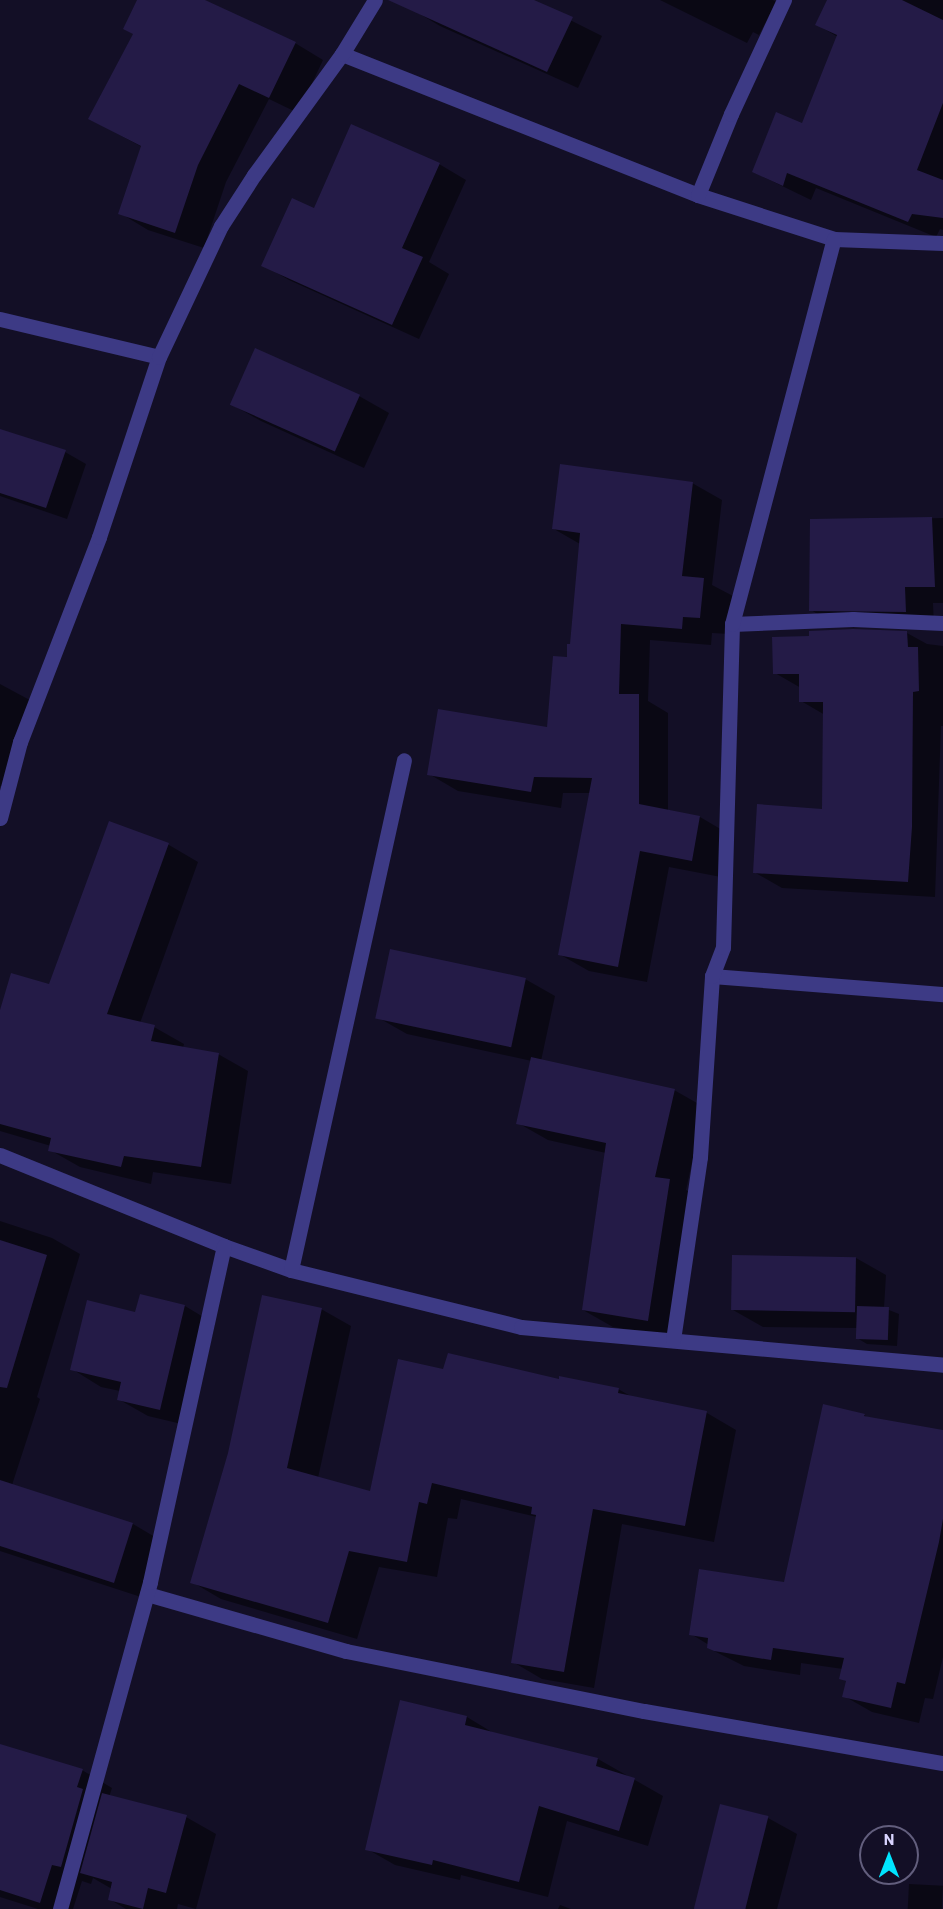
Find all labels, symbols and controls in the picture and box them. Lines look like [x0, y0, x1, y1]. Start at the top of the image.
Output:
north arrow [859, 1825, 919, 1885]
text: N [884, 1829, 894, 1848]

